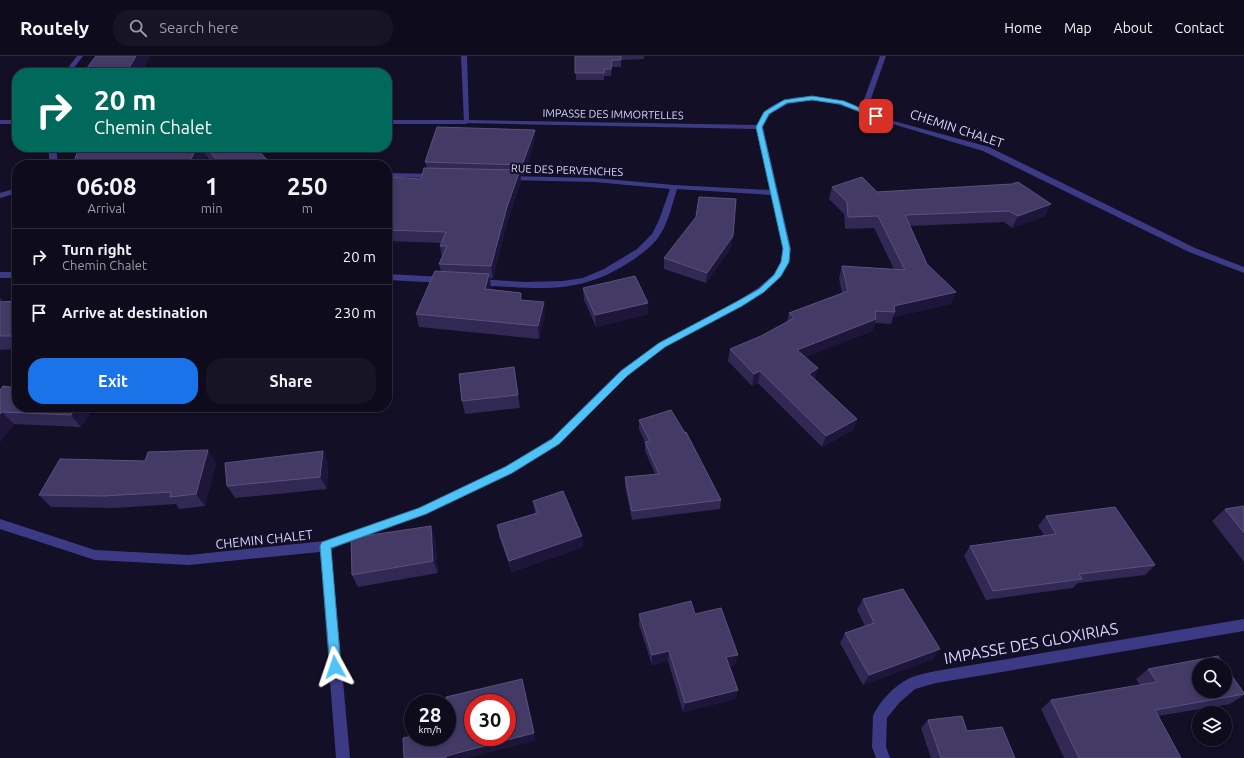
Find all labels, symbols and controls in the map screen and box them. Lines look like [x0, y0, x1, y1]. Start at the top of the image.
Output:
search box [113, 10, 393, 46]
text: Routely [20, 17, 89, 39]
icon: search [127, 17, 149, 39]
text: Search here [159, 19, 238, 36]
text: Home [1004, 20, 1042, 36]
text: Map [1064, 20, 1092, 36]
text: About [1114, 20, 1153, 36]
text: Contact [1175, 20, 1224, 36]
icon: right [28, 84, 80, 136]
text: 20 m [94, 84, 156, 115]
pin [859, 99, 893, 133]
icon: arrive [865, 105, 887, 127]
street label: CHEMIN CHALET [908, 106, 1006, 150]
street label: IMPASSE DES IMMORTELLES [542, 107, 684, 121]
text: Chemin Chalet [94, 117, 212, 137]
street label: RUE DES PERVENCHES [511, 162, 624, 178]
text: 06:08 [76, 173, 136, 200]
text: 1 [205, 173, 218, 200]
text: 250 [287, 173, 328, 200]
text: Arrival [87, 201, 125, 215]
text: min [201, 201, 223, 215]
text: m [302, 201, 313, 215]
text: Turn right [62, 241, 132, 258]
icon: right [28, 246, 50, 268]
text: 20 m [343, 248, 376, 265]
text: Chemin Chalet [62, 258, 147, 272]
icon: arrive [28, 302, 50, 324]
text: Arrive at destination [62, 304, 208, 321]
text: 230 m [334, 304, 376, 321]
button: Exit [28, 358, 198, 404]
button: Share [206, 358, 376, 404]
street label: CHEMIN CHALET [215, 527, 313, 551]
street label: IMPASSE DES GLOXIRIAS [942, 619, 1120, 667]
position arrow [314, 646, 356, 688]
map controls [1192, 658, 1232, 746]
button: search [1192, 658, 1232, 698]
speed limit sign: 30 [464, 694, 516, 746]
text: 28 [419, 703, 441, 726]
button: layers [1192, 706, 1232, 746]
text: km/h [418, 724, 442, 735]

